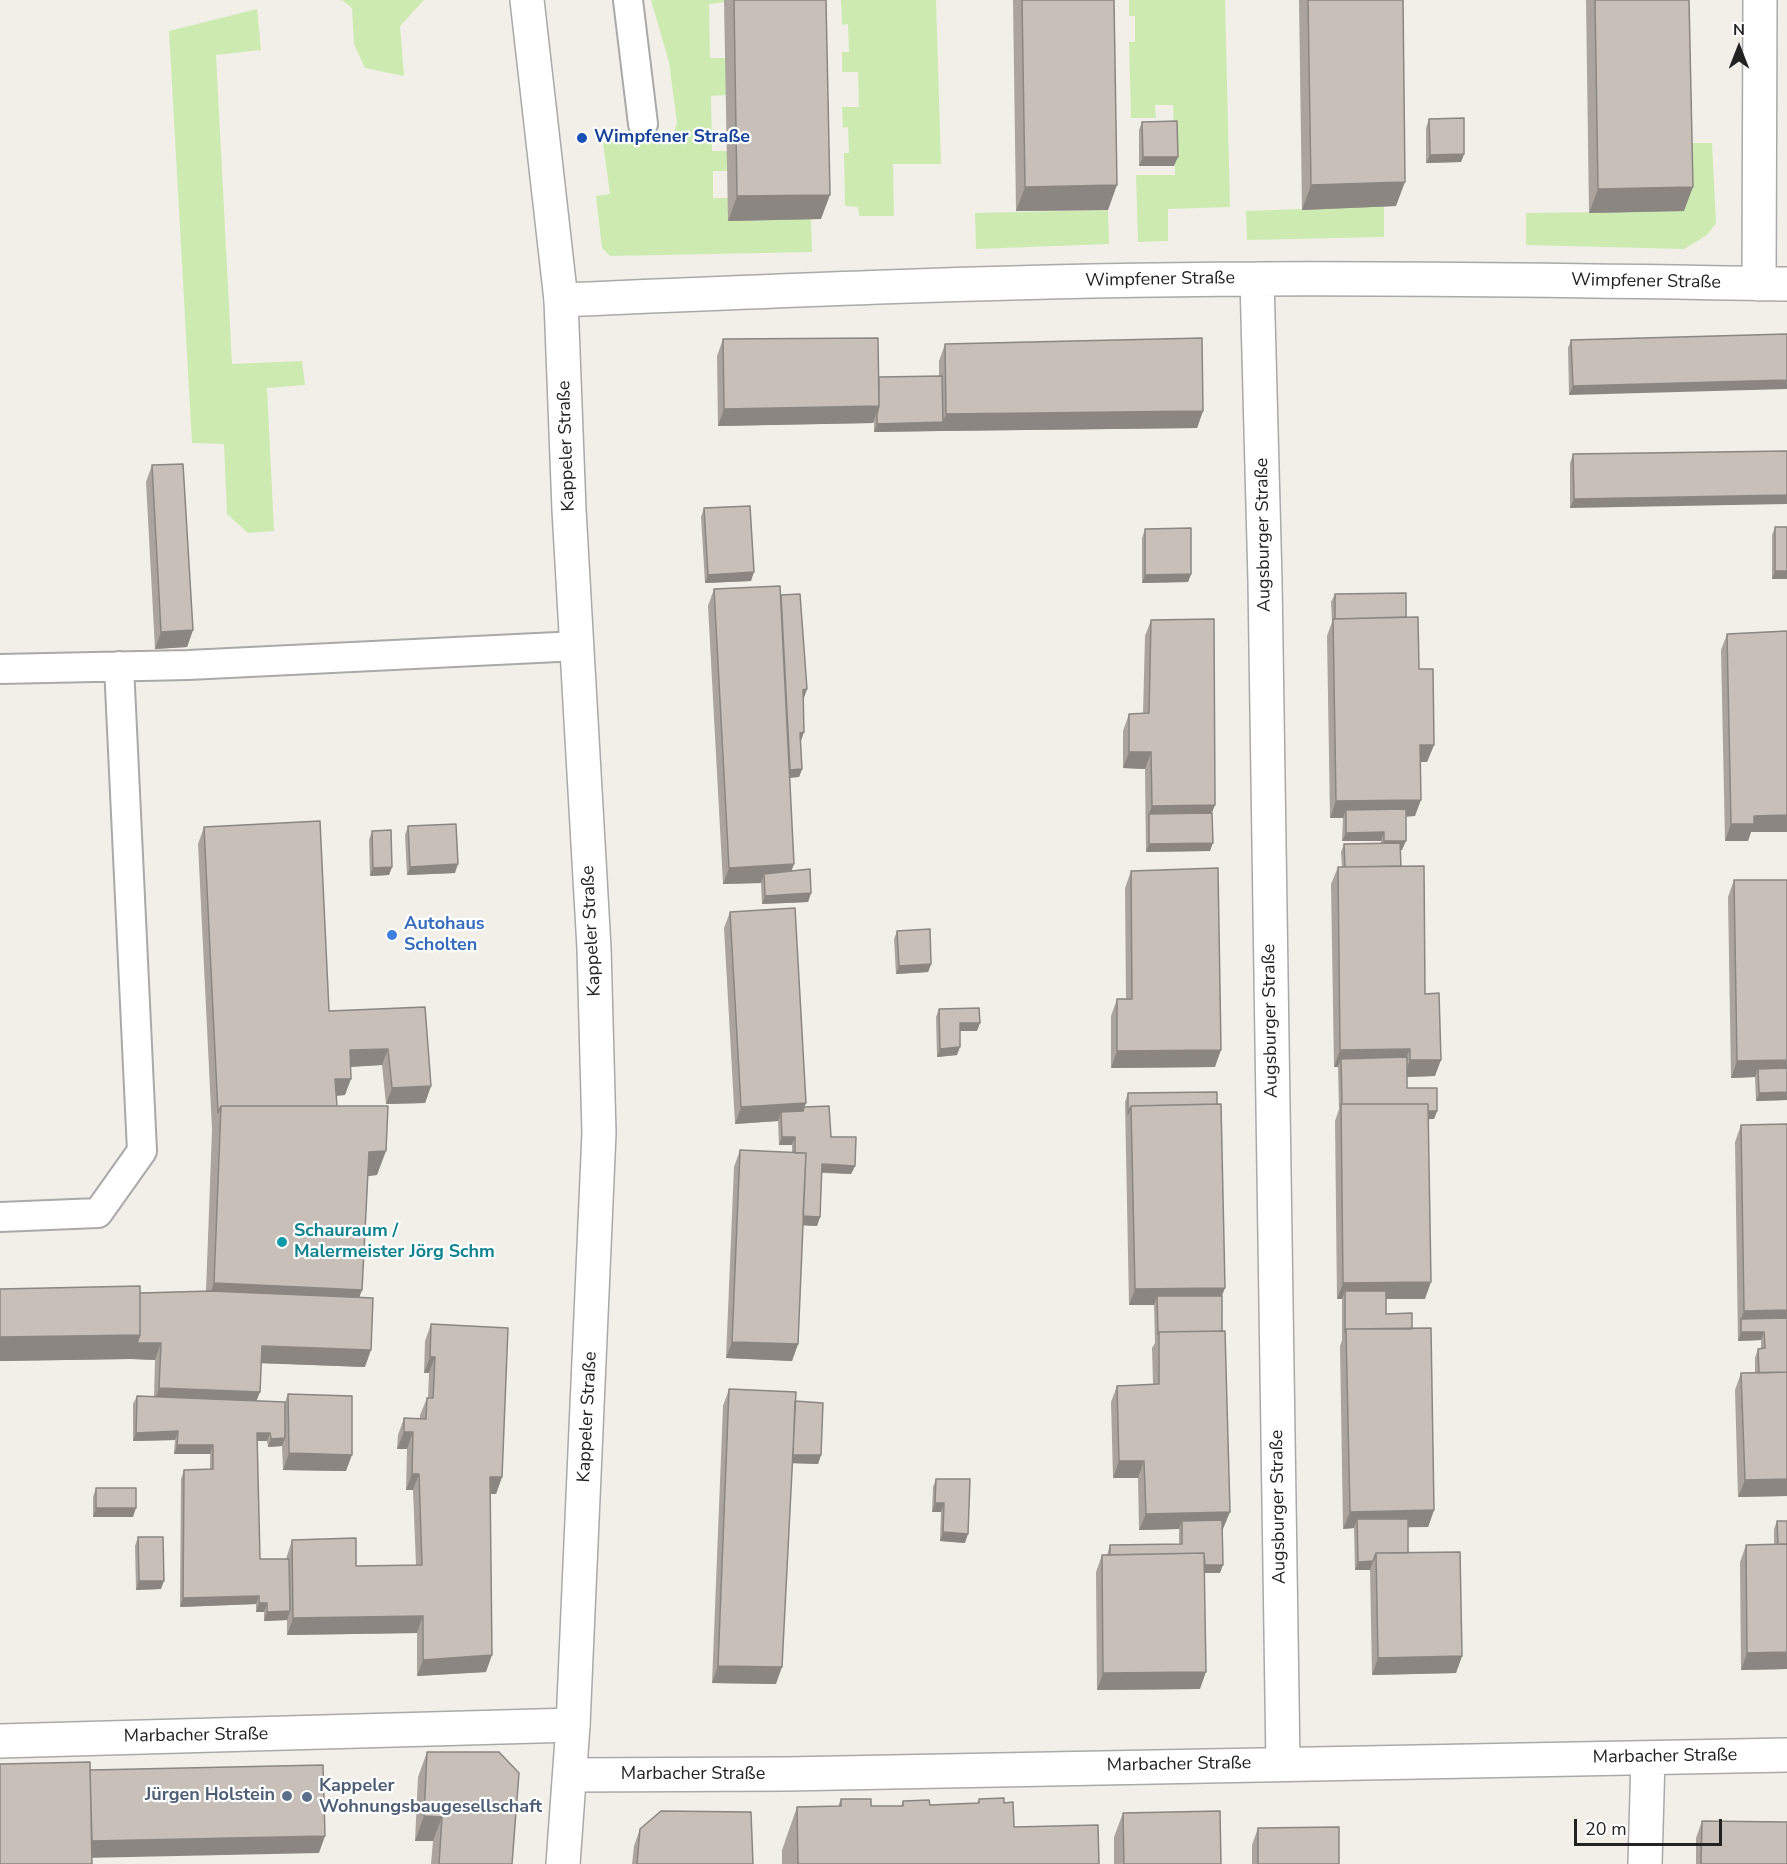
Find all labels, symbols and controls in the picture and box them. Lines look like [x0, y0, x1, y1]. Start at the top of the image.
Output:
north arrow [1709, 18, 1769, 78]
text: N [1733, 19, 1745, 41]
place label: Wimpfener Straße [594, 127, 750, 149]
marker: Wimpfener Straße [575, 131, 589, 145]
street label: Wimpfener Straße [1085, 268, 1235, 292]
street label: Wimpfener Straße [1571, 270, 1721, 294]
street label: Kappeler Straße [554, 380, 580, 512]
street label: Augsburger Straße [1252, 458, 1276, 612]
street label: Kappeler Straße [578, 865, 606, 997]
place label: Autohaus Scholten [404, 914, 485, 956]
marker: Autohaus Scholten [385, 928, 399, 942]
street label: Augsburger Straße [1259, 944, 1283, 1098]
place label: Schauraum / Malermeister Jörg Schm [294, 1221, 495, 1264]
marker: Schauraum / Malermeister Jörg Schm [275, 1235, 289, 1249]
street label: Kappeler Straße [574, 1351, 602, 1483]
street label: Augsburger Straße [1267, 1430, 1291, 1584]
street label: Marbacher Straße [124, 1724, 268, 1748]
street label: Marbacher Straße [1593, 1745, 1737, 1769]
street label: Marbacher Straße [1107, 1753, 1251, 1777]
street label: Marbacher Straße [621, 1764, 765, 1786]
place label: Kappeler Wohnungsbaugesellschaft [319, 1776, 542, 1818]
place label: Jürgen Holstein [145, 1785, 275, 1807]
marker: Jürgen Holstein [280, 1789, 294, 1803]
marker: Kappeler Wohnungsbaugesellschaft [300, 1790, 314, 1804]
scale bar [1577, 1807, 1726, 1845]
text: 20 m [1585, 1817, 1627, 1841]

